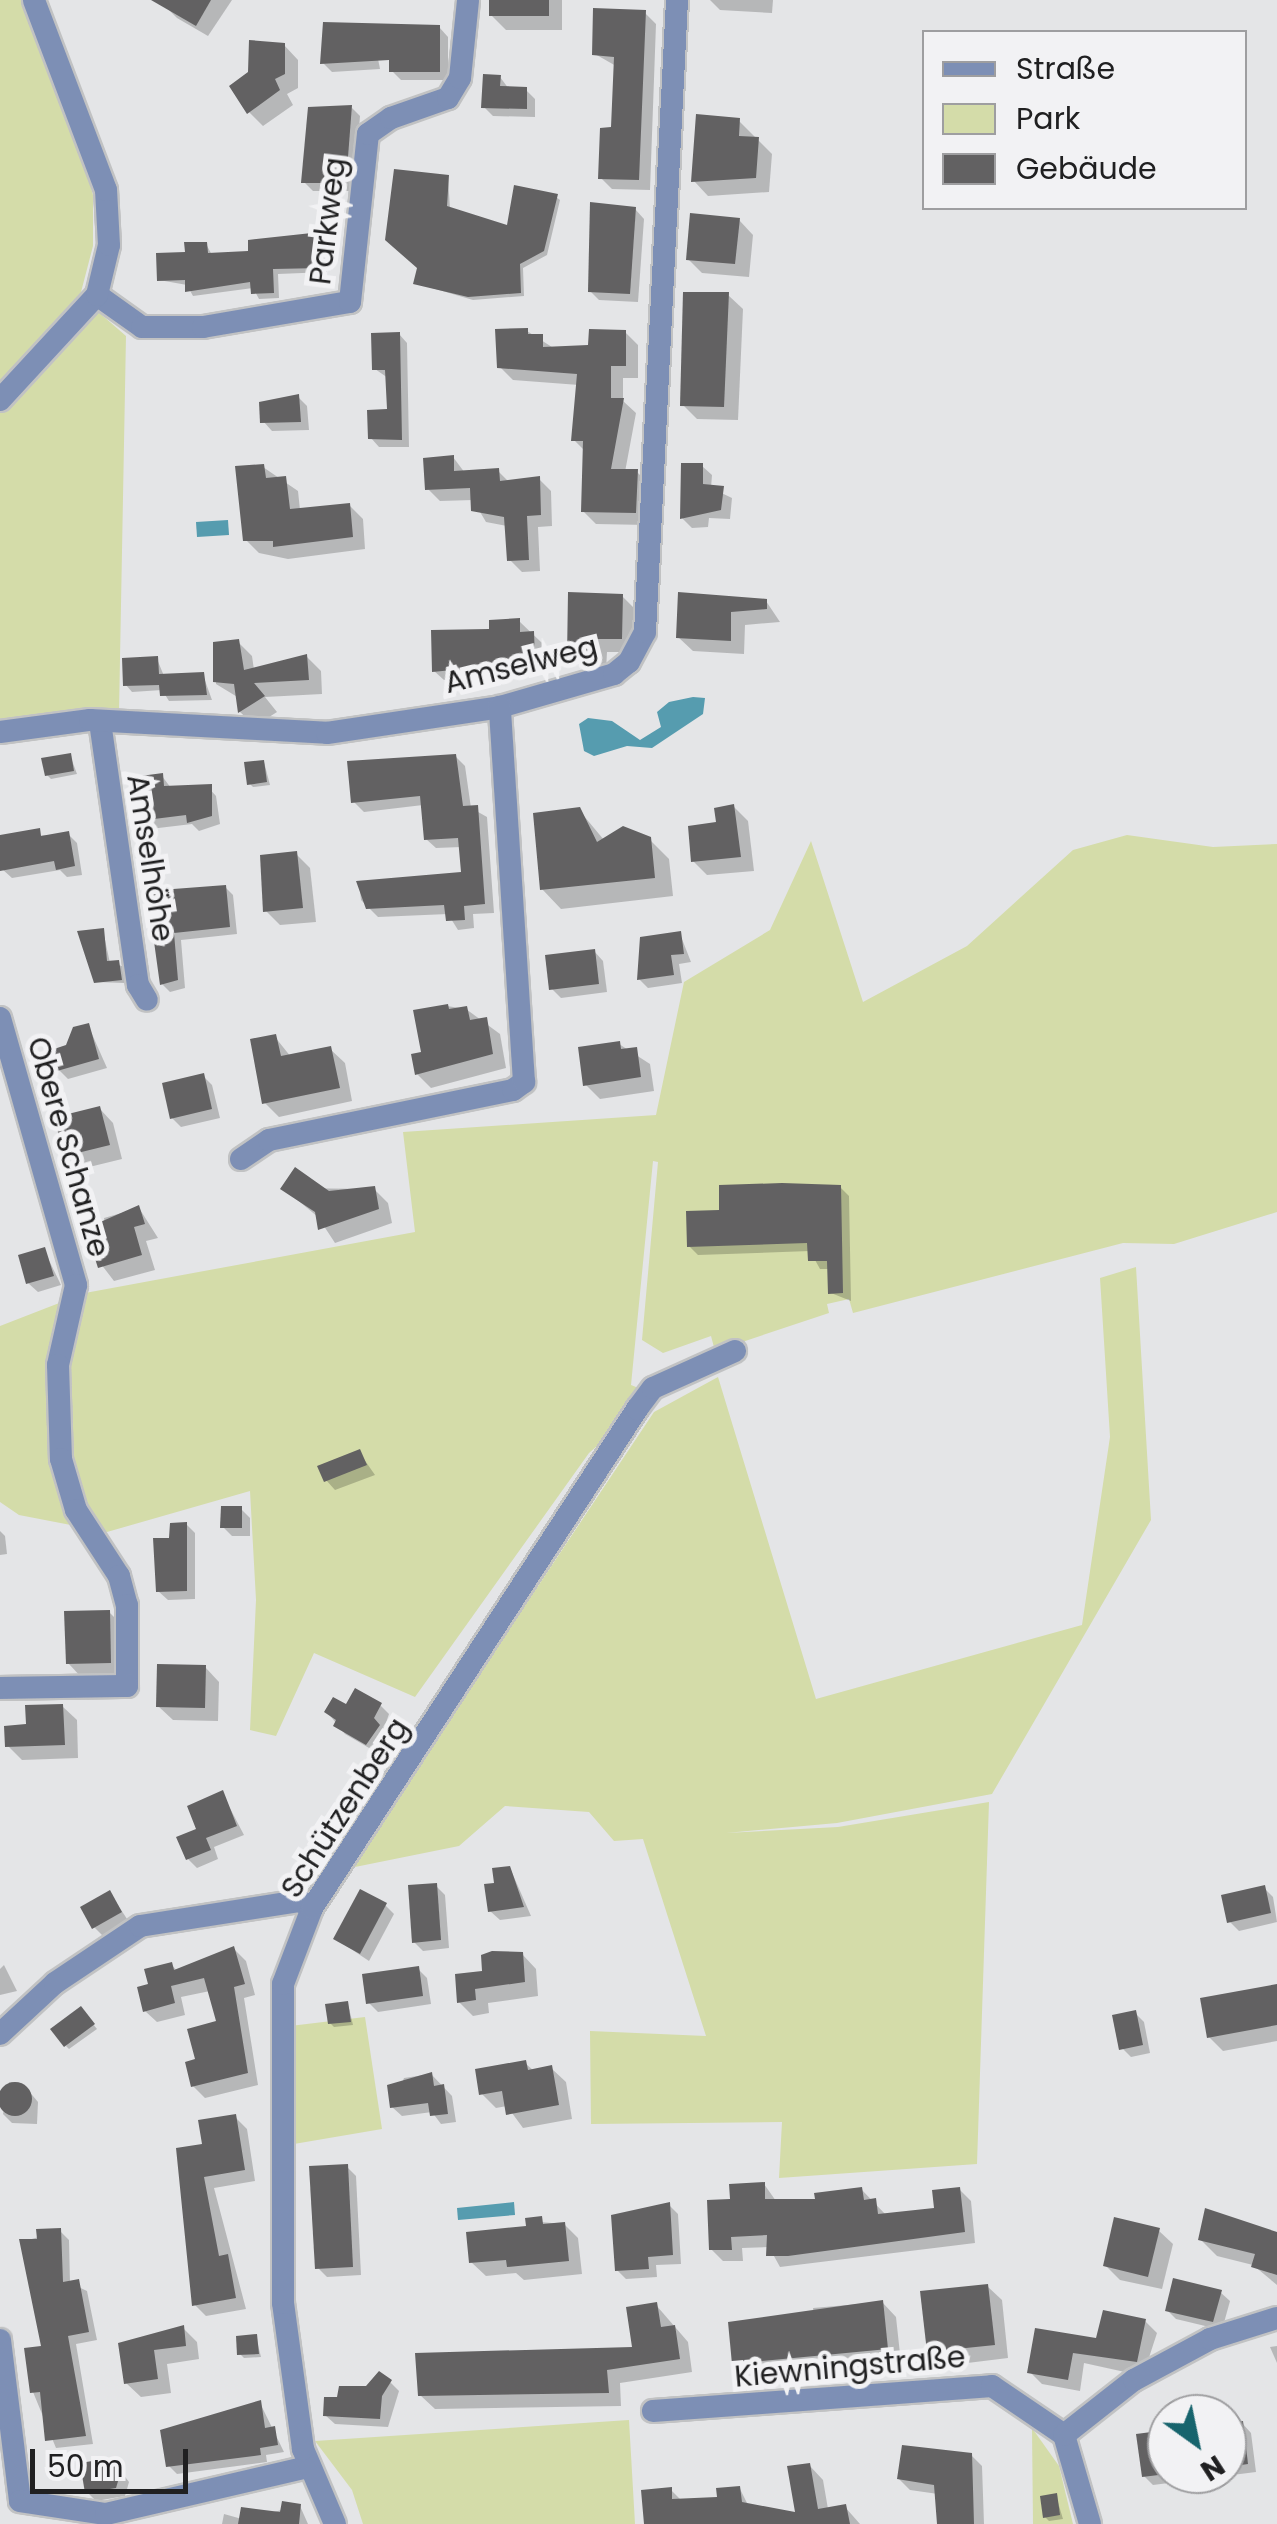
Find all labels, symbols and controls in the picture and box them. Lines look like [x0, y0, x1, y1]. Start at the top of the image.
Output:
legend [922, 30, 1247, 210]
text: Straße [1016, 47, 1115, 90]
text: Park [1016, 97, 1080, 140]
text: Gebäude [1016, 147, 1157, 190]
street label: Parkweg [302, 155, 354, 287]
street label: Amselweg [441, 629, 601, 701]
street label: Amselhöhe [119, 772, 181, 944]
street label: Obere Schanze [19, 1033, 117, 1261]
street label: Schützenberg [274, 1711, 416, 1905]
street label: Kiewningstraße [733, 2339, 967, 2395]
north arrow [1147, 2394, 1247, 2494]
scale bar [35, 2429, 192, 2491]
text: 50 m [47, 2445, 124, 2488]
text: N [1193, 2446, 1232, 2490]

